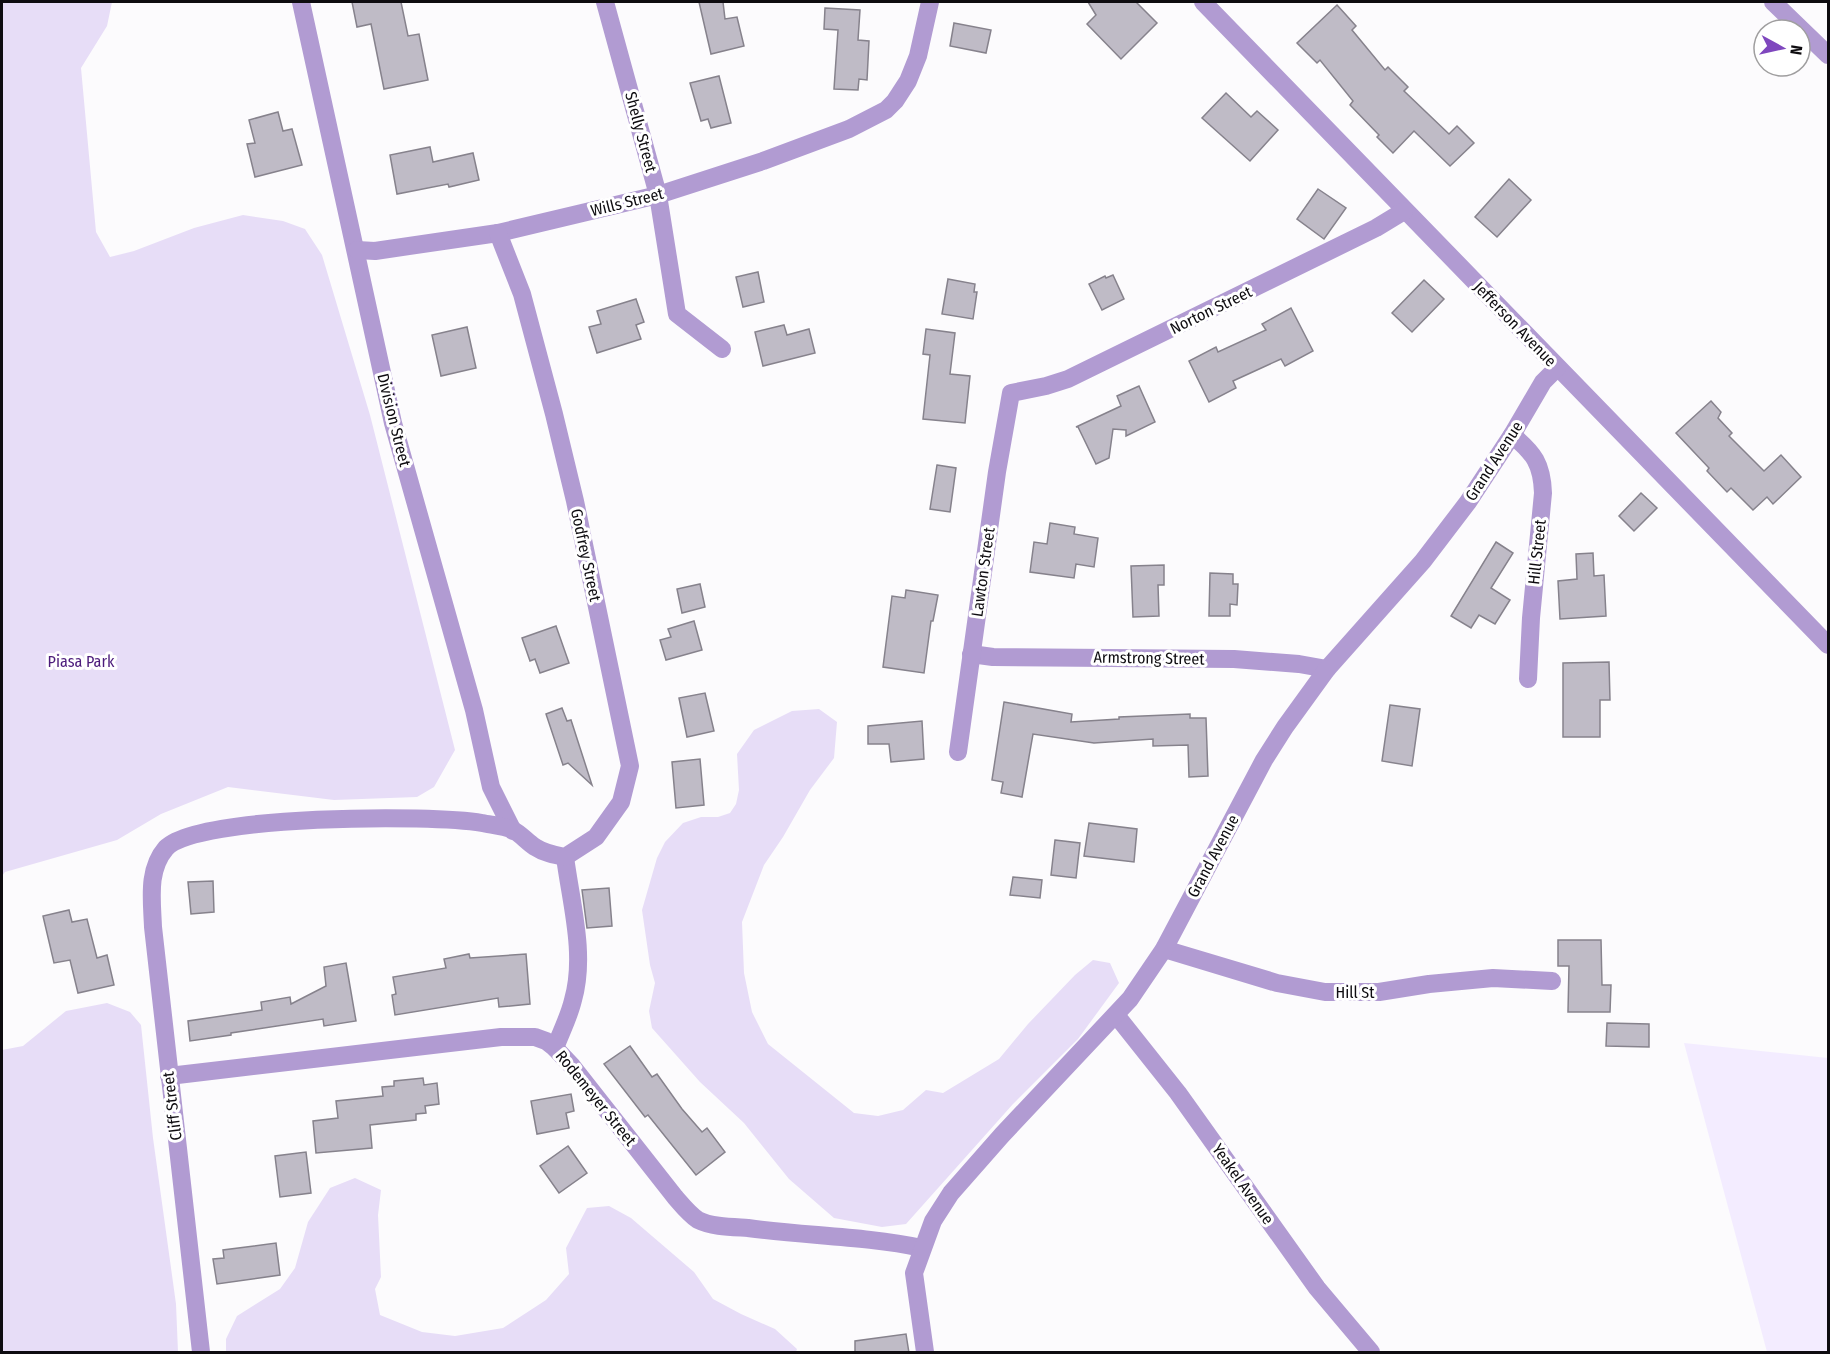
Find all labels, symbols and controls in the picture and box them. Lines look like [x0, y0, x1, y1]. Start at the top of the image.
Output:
north arrow [1752, 18, 1812, 78]
text: N [1786, 44, 1806, 56]
street label: Shelly Street [621, 90, 661, 175]
street label: Wills Street [589, 184, 666, 220]
street label: Jefferson Avenue [1470, 278, 1560, 370]
street label: Norton Street [1167, 282, 1256, 338]
street label: Division Street [373, 371, 415, 469]
street label: Grand Avenue [1461, 418, 1527, 504]
street label: Godfrey Street [567, 507, 605, 604]
street label: Hill Street [1524, 518, 1550, 585]
street label: Lawton Street [967, 525, 999, 618]
street label: Armstrong Street [1093, 648, 1205, 668]
park label: Piasa Park [48, 652, 115, 671]
street label: Grand Avenue [1183, 811, 1243, 901]
street label: Hill St [1335, 983, 1375, 1002]
street label: Rodemeyer Street [552, 1046, 641, 1150]
street label: Cliff Street [158, 1070, 186, 1141]
street label: Yeakel Avenue [1208, 1140, 1278, 1228]

